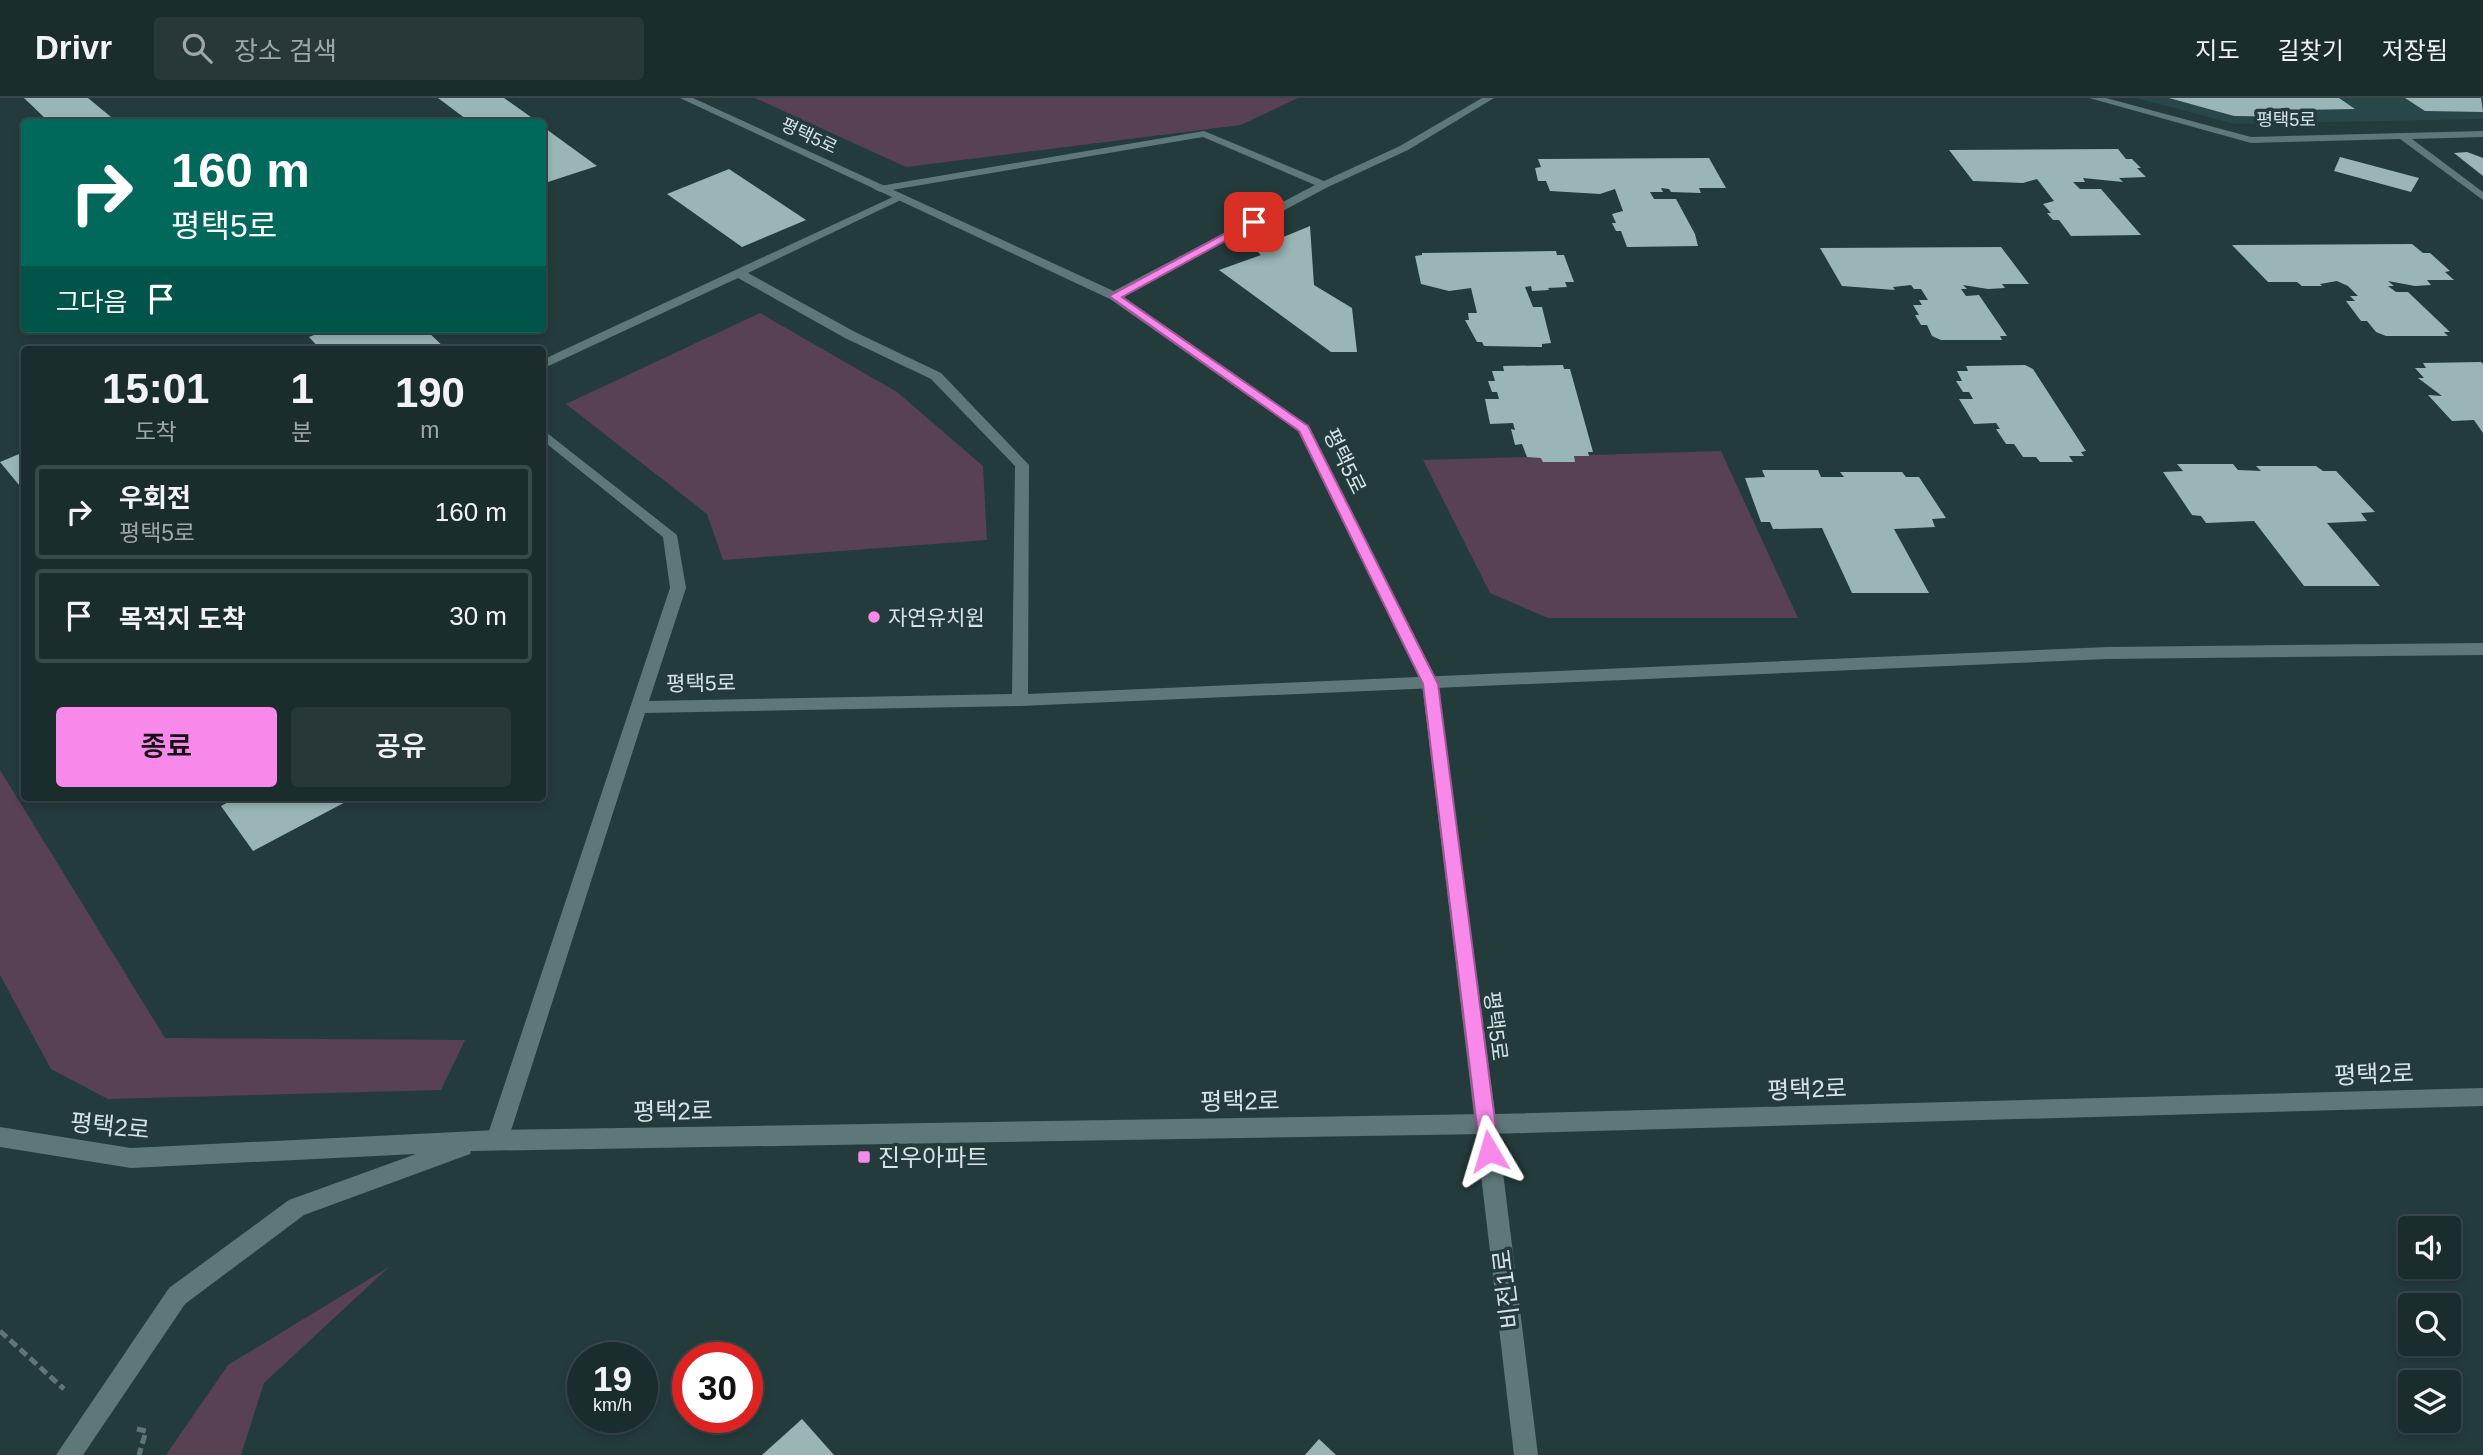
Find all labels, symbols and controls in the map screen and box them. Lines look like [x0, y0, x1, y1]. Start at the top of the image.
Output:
search box [154, 17, 644, 80]
text: Drivr [35, 29, 112, 66]
icon: search [178, 29, 216, 67]
text: 장소 검색 [234, 36, 337, 66]
text: 지도 [2195, 37, 2240, 64]
text: 길찾기 [2278, 37, 2344, 64]
text: 저장됨 [2382, 37, 2448, 64]
street label: 평택5로 [2256, 110, 2316, 130]
street label: 평택5로 [778, 114, 840, 158]
text: 160 m [171, 143, 310, 197]
icon: right [56, 147, 147, 238]
pin [1224, 192, 1284, 252]
icon: arrive [1235, 203, 1273, 241]
text: 평택5로 [171, 208, 277, 244]
icon: arrive [142, 280, 180, 318]
text: 그다음 [56, 287, 128, 317]
text: 15:01 [102, 365, 209, 412]
text: 1 [290, 365, 314, 412]
text: 190 [395, 369, 465, 416]
text: m [420, 417, 440, 443]
text: 도착 [135, 419, 177, 445]
text: 분 [292, 419, 313, 445]
street label: 평택5로 [1319, 425, 1371, 497]
text: 우회전 [119, 483, 191, 513]
icon: right [60, 493, 98, 531]
text: 160 m [435, 497, 507, 527]
text: 평택5로 [119, 520, 195, 546]
icon: arrive [60, 597, 98, 635]
text: 30 m [449, 601, 507, 631]
text: 목적지 도착 [119, 604, 246, 634]
place label: 자연유치원 [888, 606, 985, 629]
marker: 자연유치원 [866, 609, 882, 625]
street label: 평택5로 [666, 671, 736, 695]
button: 종료 [56, 707, 277, 787]
button: 공유 [291, 707, 511, 787]
street label: 평택5로 [1480, 990, 1512, 1062]
street label: 평택2로 [2334, 1059, 2414, 1089]
street label: 평택2로 [1767, 1074, 1847, 1104]
street label: 평택2로 [1200, 1087, 1280, 1115]
street label: 평택2로 [633, 1097, 713, 1125]
street label: 평택2로 [69, 1108, 151, 1144]
position arrow [1452, 1114, 1526, 1188]
place label: 진우아파트 [878, 1144, 988, 1171]
marker: 진우아파트 [856, 1149, 872, 1165]
map controls [2398, 1216, 2461, 1433]
button: sound [2398, 1216, 2461, 1279]
street label: 비전1로 [1488, 1248, 1524, 1330]
button: search [2398, 1293, 2461, 1356]
speed limit sign: 30 [672, 1342, 763, 1433]
text: 19 [593, 1359, 632, 1398]
button: layers [2398, 1370, 2461, 1433]
text: km/h [593, 1395, 632, 1415]

